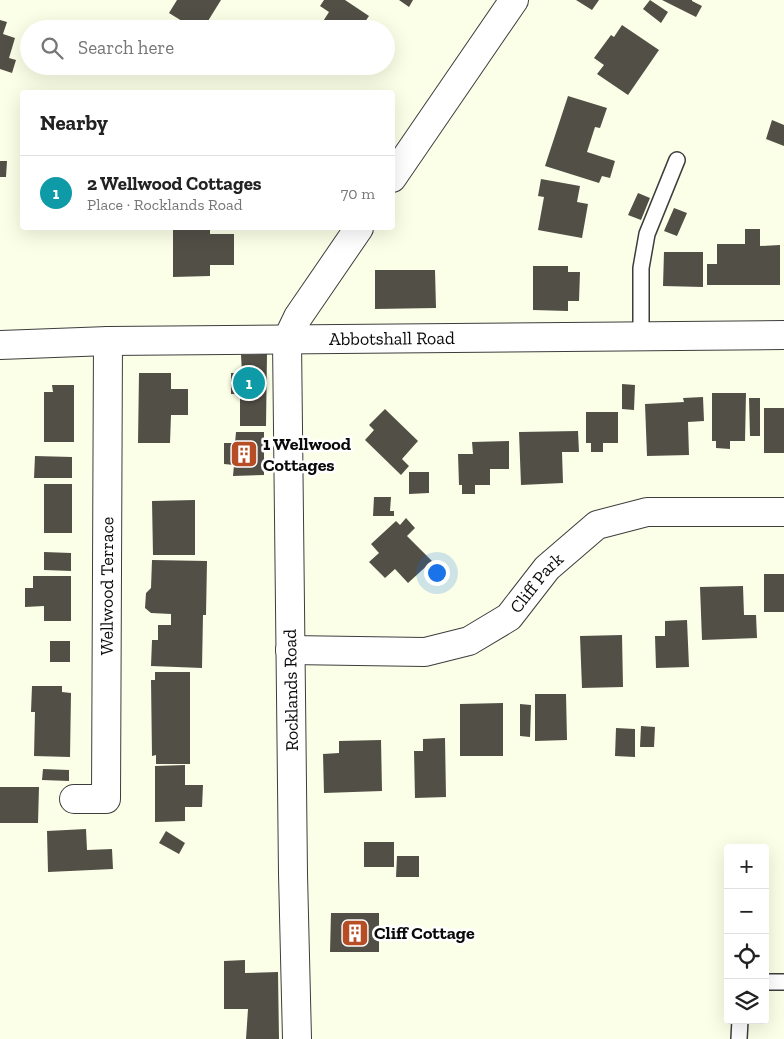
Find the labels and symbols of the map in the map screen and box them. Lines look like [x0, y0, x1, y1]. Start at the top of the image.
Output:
street label: Abbotshall Road [329, 327, 455, 350]
pin: 1 [233, 364, 265, 402]
place label: 1 Wellwood Cottages [263, 433, 352, 476]
building icon: 1 Wellwood Cottages [229, 439, 259, 469]
street label: Wellwood Terrace [96, 517, 118, 655]
street label: Cliff Park [505, 547, 568, 618]
your location [424, 560, 450, 586]
street label: Rocklands Road [279, 629, 303, 751]
building icon: Cliff Cottage [340, 918, 370, 948]
place label: Cliff Cottage [374, 922, 475, 944]

